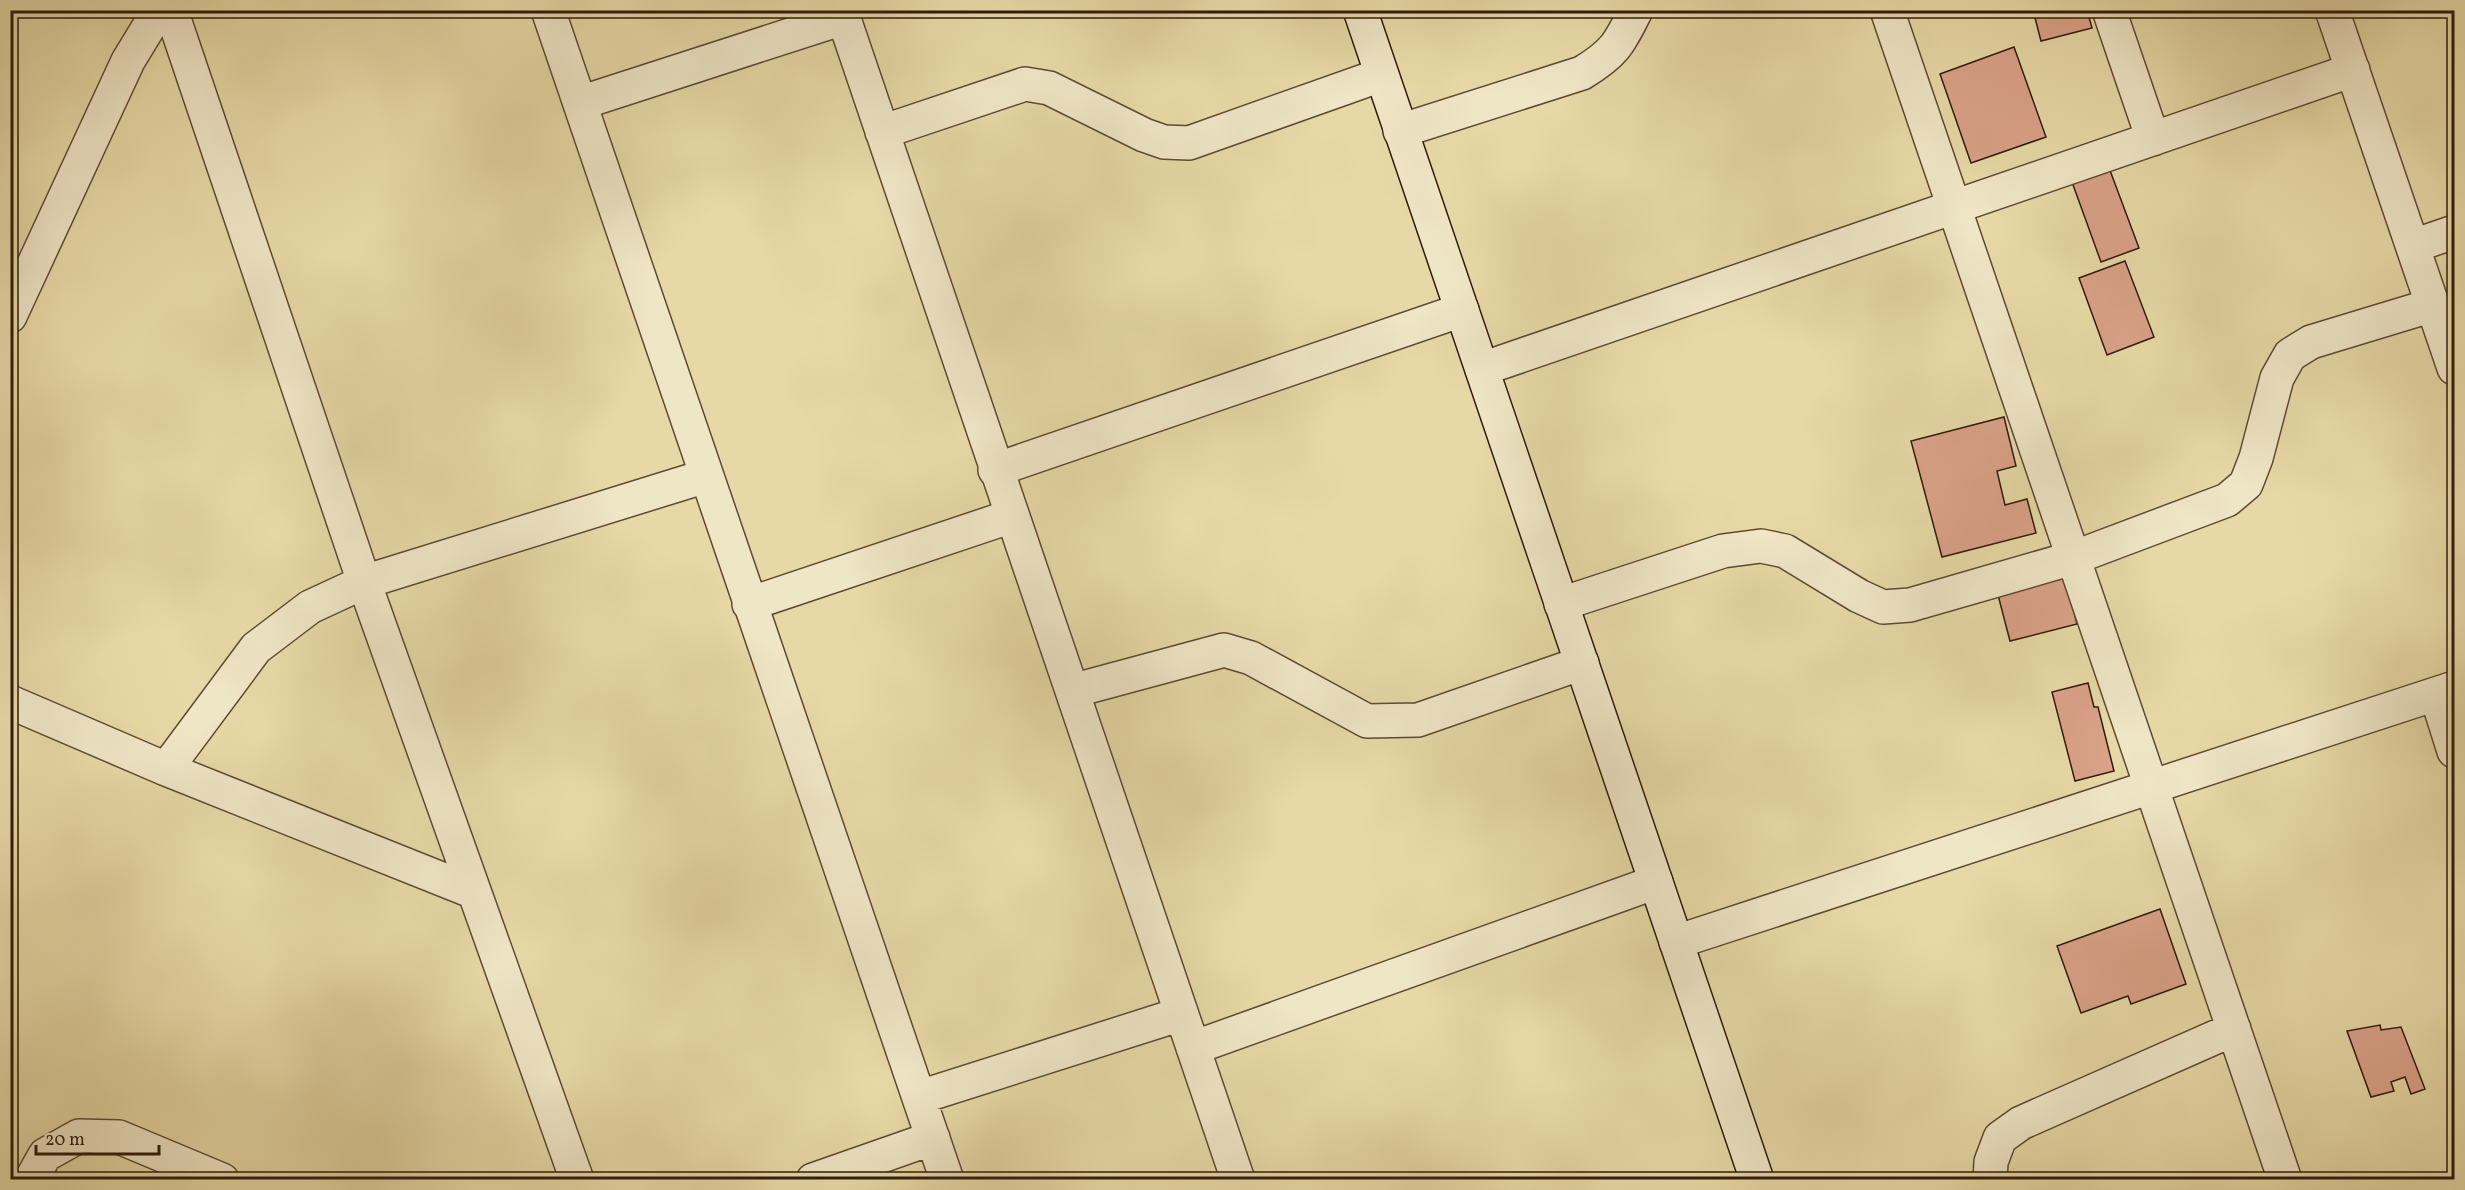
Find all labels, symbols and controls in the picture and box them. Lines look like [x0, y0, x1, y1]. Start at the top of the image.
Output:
scale bar [36, 1118, 159, 1156]
text: 20 m [45, 1128, 85, 1153]

